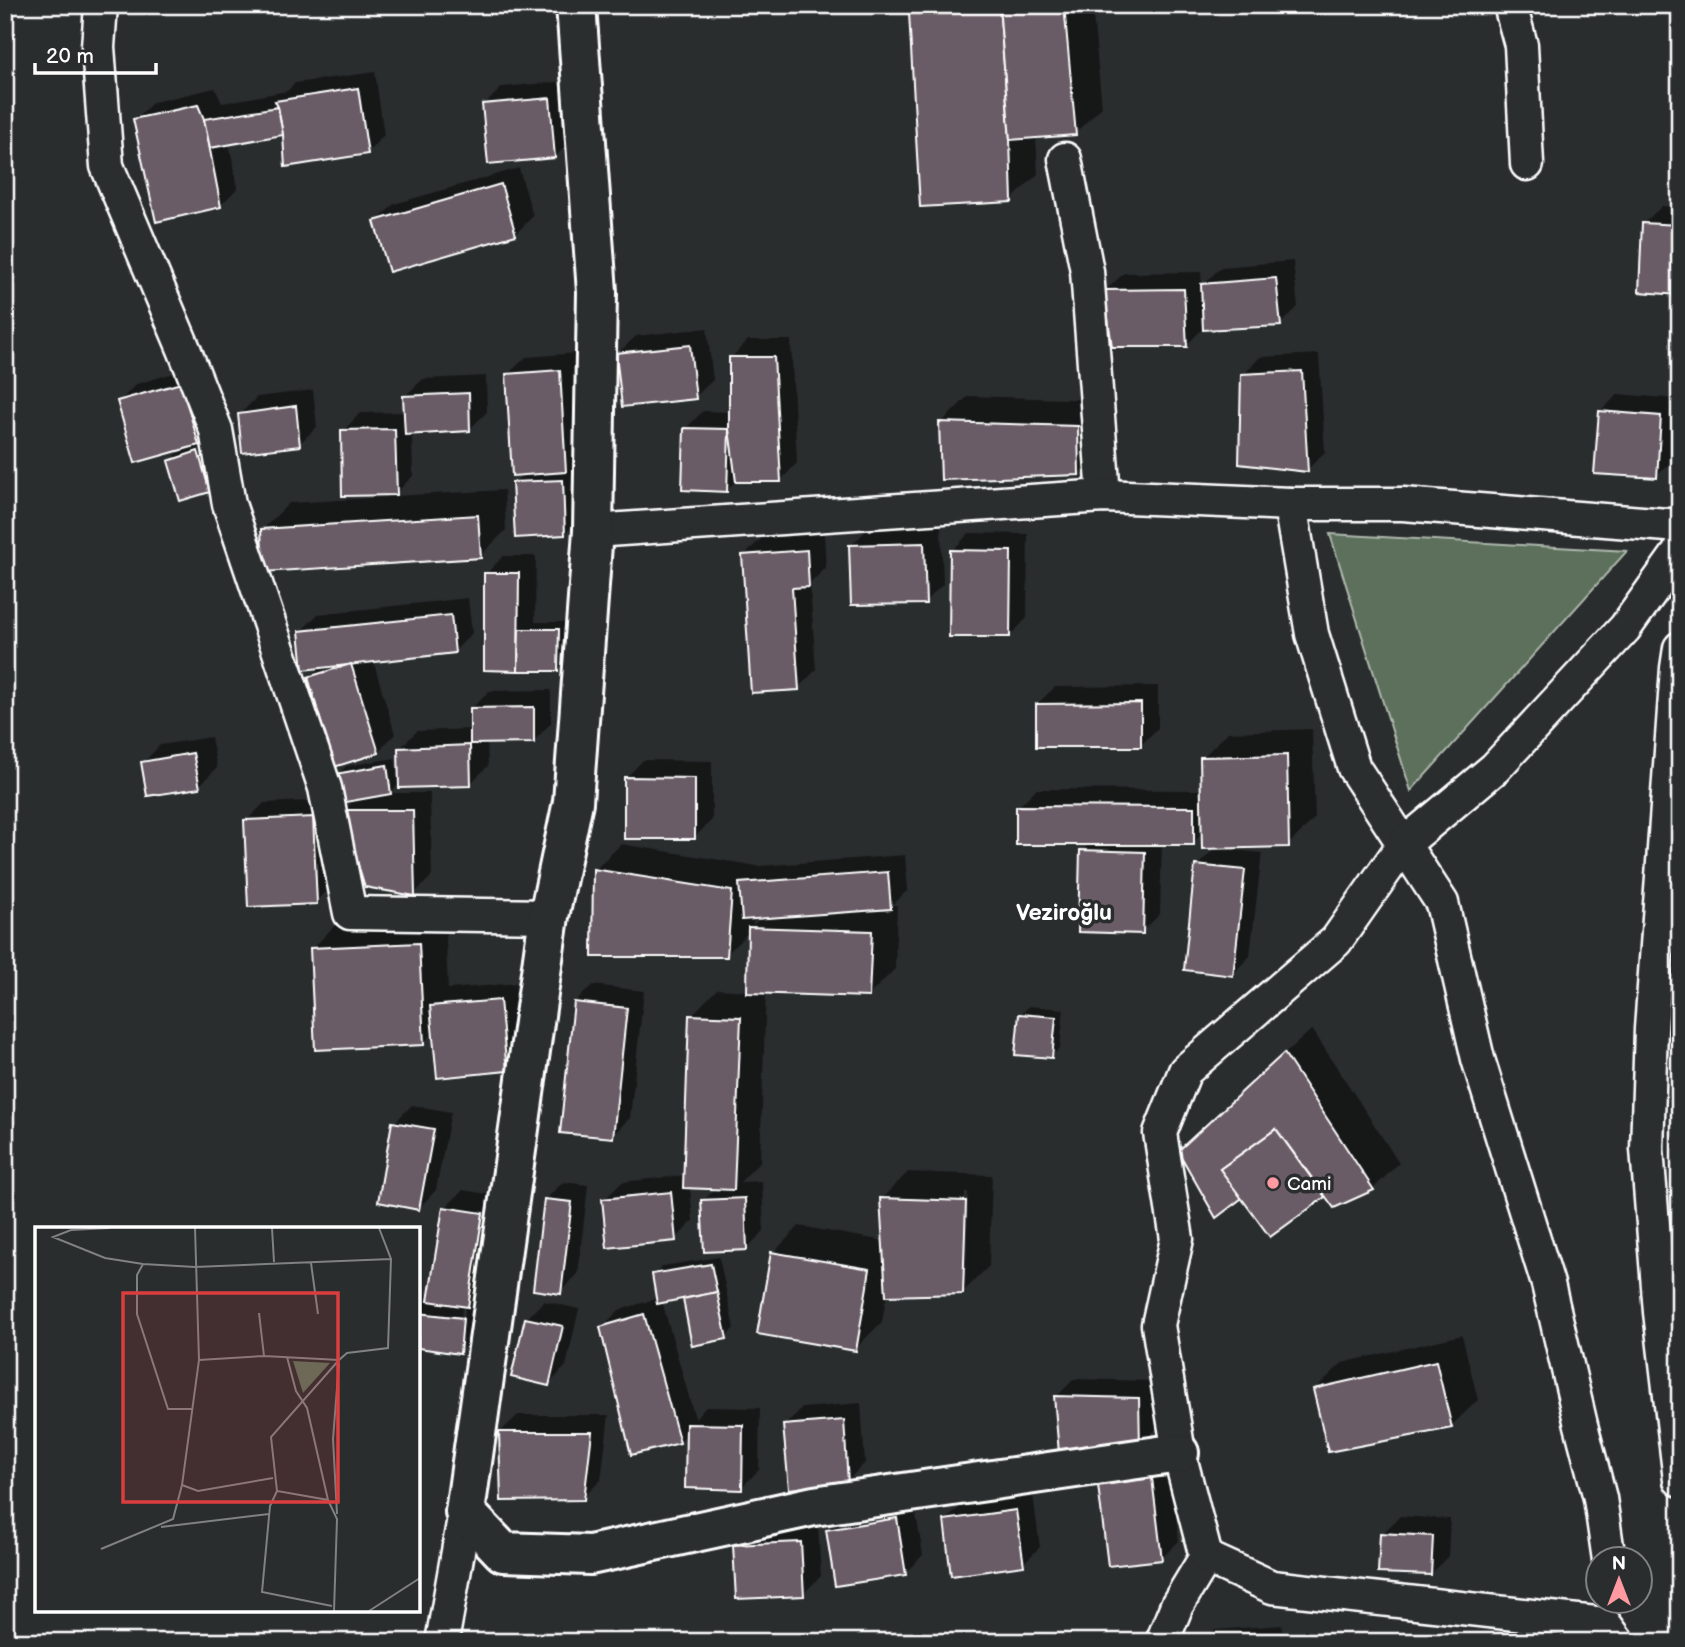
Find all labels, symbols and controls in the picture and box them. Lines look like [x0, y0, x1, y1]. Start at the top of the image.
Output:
scale bar [35, 32, 156, 76]
text: 20 m [46, 44, 94, 69]
district label: Veziroğlu [1016, 899, 1112, 927]
place label: Cami [1287, 1173, 1331, 1196]
marker: Cami [1265, 1175, 1281, 1191]
inset map [35, 1227, 420, 1612]
north arrow [1584, 1546, 1654, 1616]
text: N [1612, 1553, 1626, 1576]

